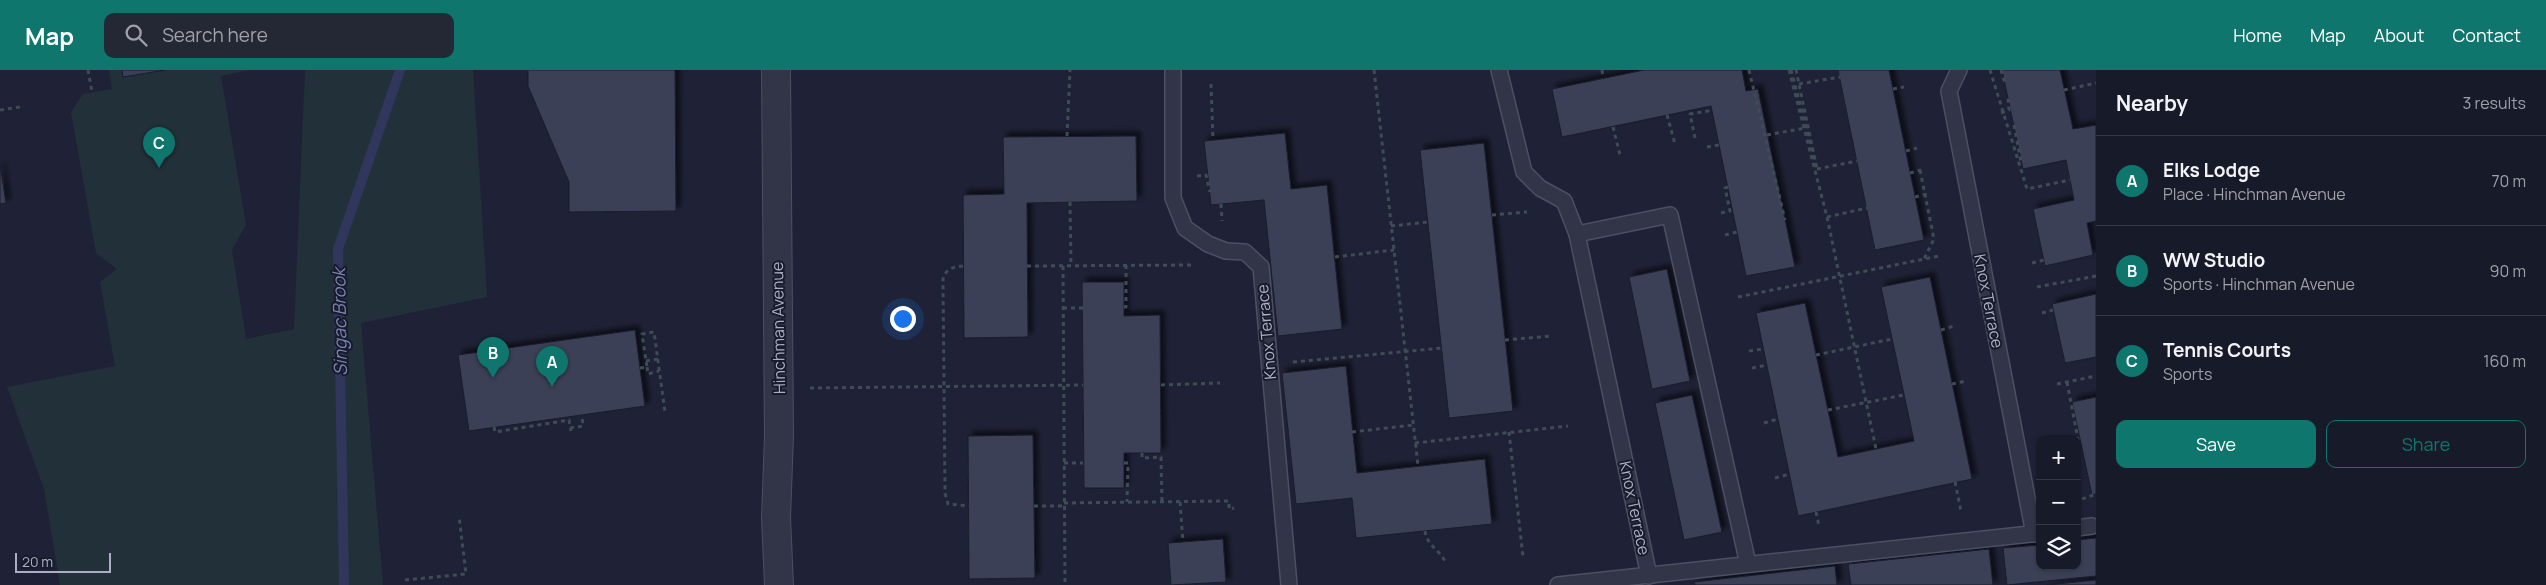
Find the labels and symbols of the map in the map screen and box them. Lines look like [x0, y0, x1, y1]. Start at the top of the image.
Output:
pin: C [143, 127, 175, 168]
street label: Knox Terrace [1969, 252, 2009, 350]
street label: Hinchman Avenue [766, 262, 790, 394]
water label: Singac Brook [326, 265, 352, 376]
street label: Knox Terrace [1251, 283, 1281, 381]
your location [890, 306, 916, 332]
pin: B [477, 337, 509, 378]
pin: A [536, 346, 568, 387]
street label: Knox Terrace [1614, 459, 1656, 557]
scale bar [15, 550, 111, 573]

